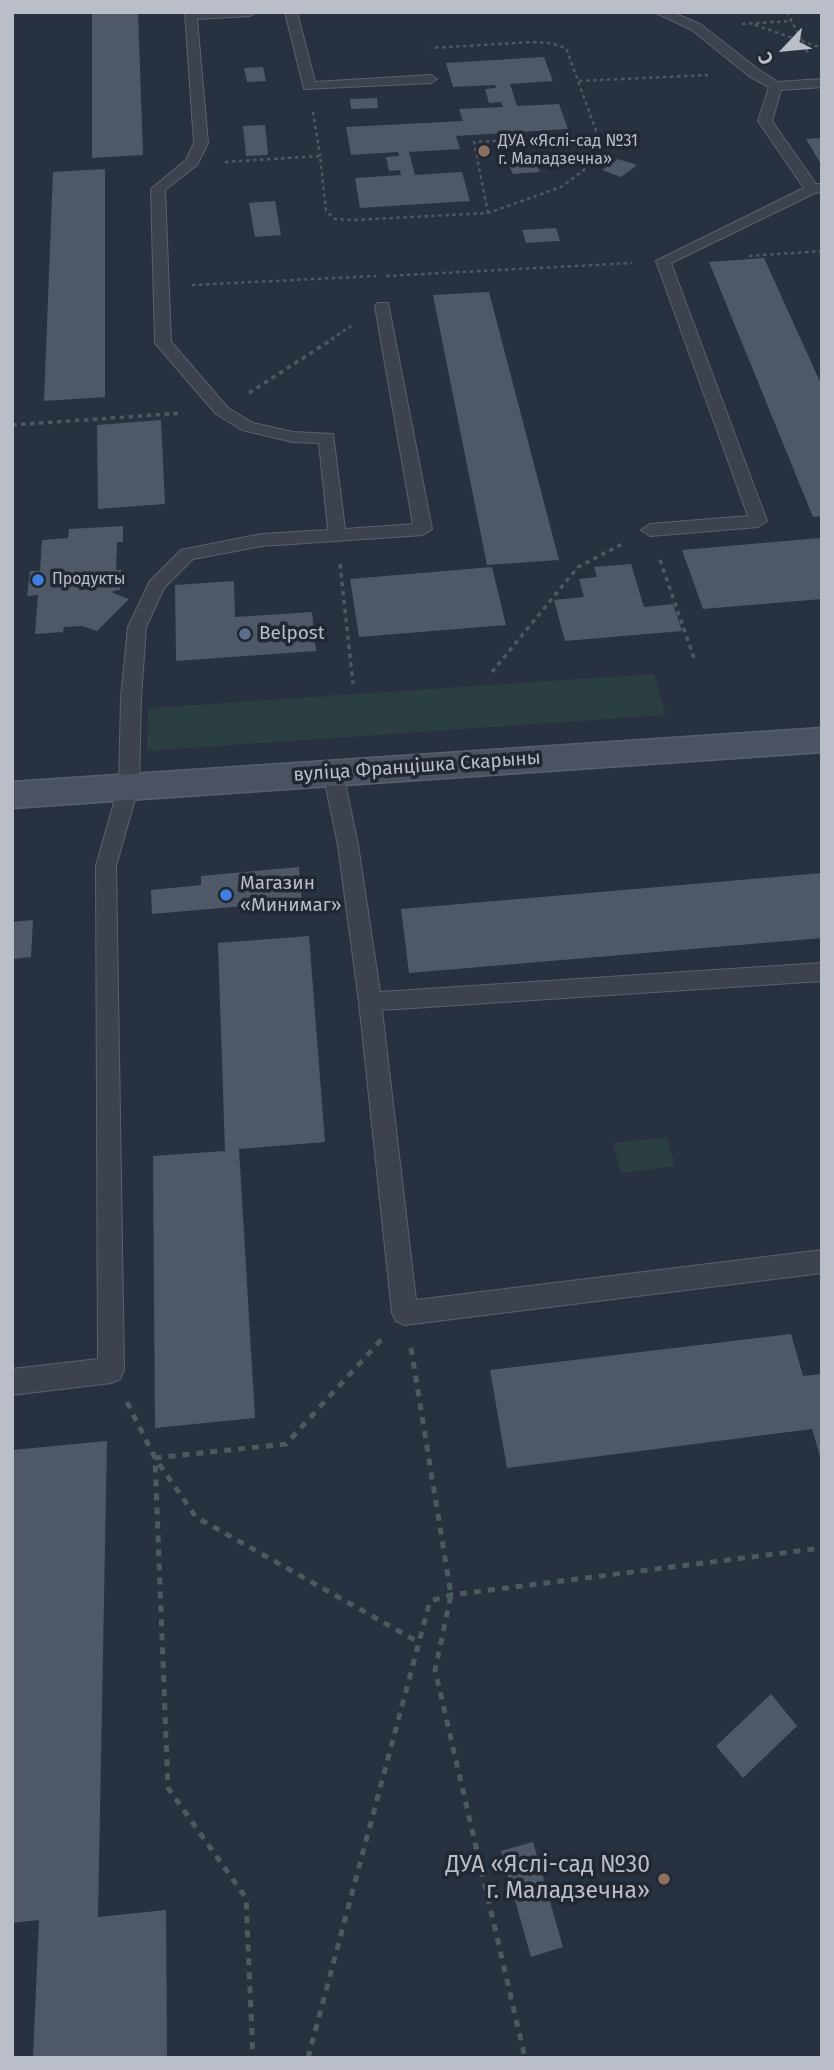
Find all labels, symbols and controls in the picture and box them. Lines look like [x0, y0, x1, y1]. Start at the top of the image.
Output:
north arrow [750, 14, 820, 84]
text: С [753, 48, 778, 68]
place label: ДУА «Яслі-сад №31 г. Маладзечна» [498, 132, 638, 170]
marker: ДУА «Яслі-сад №31 г. Маладзечна» [476, 143, 492, 159]
place label: Продукты [52, 570, 126, 590]
marker: Продукты [30, 572, 46, 588]
place label: Belpost [259, 623, 325, 645]
marker: Belpost [237, 626, 253, 642]
street label: вуліца Францішка Скарыны [293, 747, 541, 787]
place label: Магазин «Минимаг» [240, 873, 341, 917]
marker: Магазин «Минимаг» [218, 887, 234, 903]
place label: ДУА «Яслі-сад №30 г. Маладзечна» [445, 1852, 650, 1906]
marker: ДУА «Яслі-сад №30 г. Маладзечна» [656, 1871, 672, 1887]

